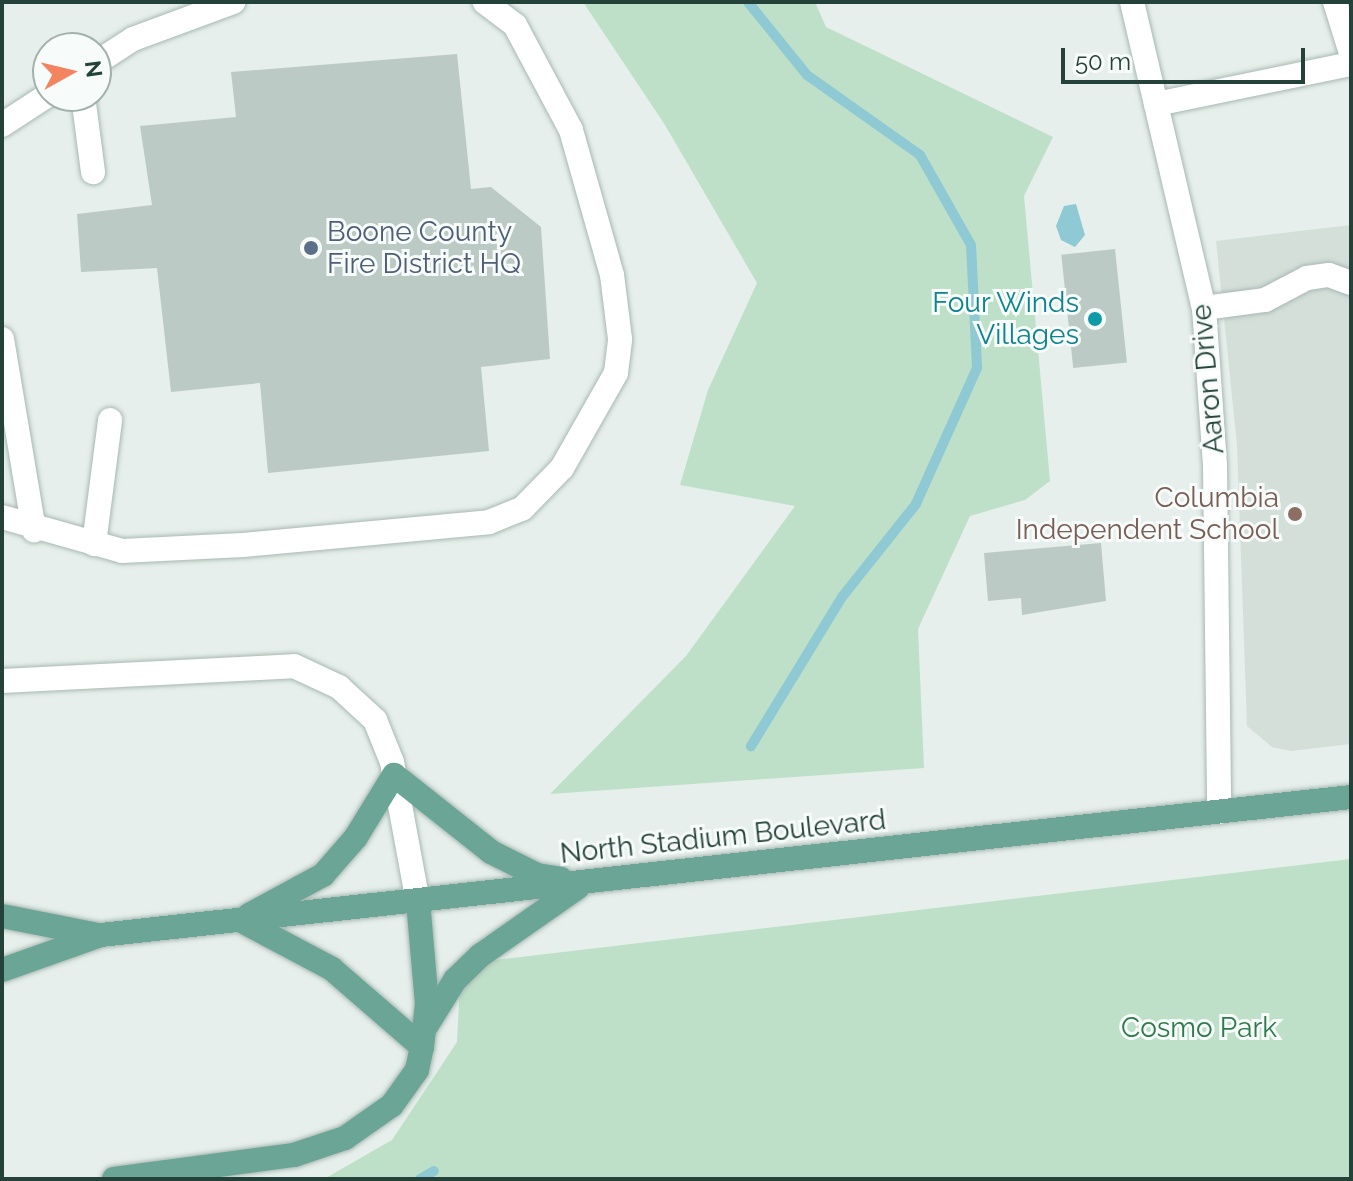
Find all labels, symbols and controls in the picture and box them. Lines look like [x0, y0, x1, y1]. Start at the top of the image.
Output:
north arrow [32, 32, 112, 112]
scale bar [1065, 32, 1309, 82]
text: 50 m [1075, 47, 1131, 76]
text: N [80, 59, 108, 79]
place label: Boone County Fire District HQ [327, 215, 521, 281]
marker: Boone County Fire District HQ [302, 239, 320, 257]
place label: Four Winds Villages [931, 286, 1079, 352]
street label: Aaron Drive [1185, 303, 1231, 455]
marker: Four Winds Villages [1086, 310, 1104, 328]
place label: Columbia Independent School [1016, 481, 1279, 547]
marker: Columbia Independent School [1286, 505, 1304, 523]
street label: North Stadium Boulevard [558, 803, 888, 871]
park label: Cosmo Park [1121, 1011, 1277, 1045]

